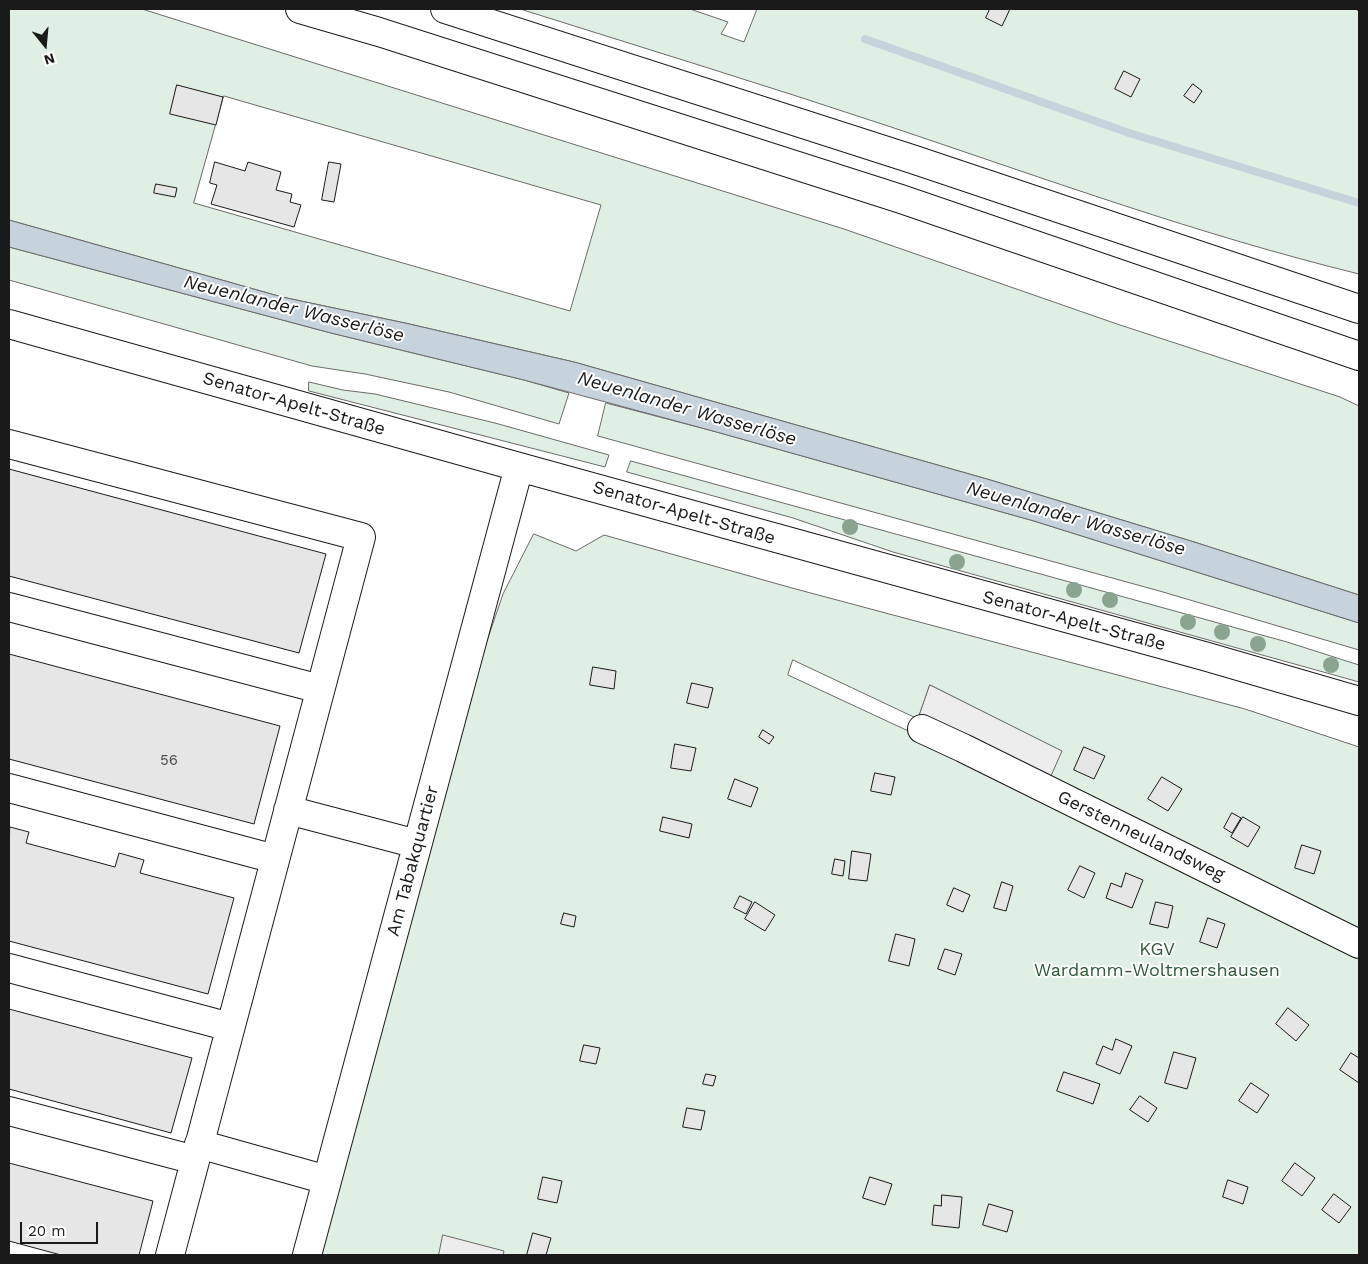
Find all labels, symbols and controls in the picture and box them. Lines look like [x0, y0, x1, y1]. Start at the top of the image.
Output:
north arrow [20, 20, 70, 70]
text: N [42, 50, 57, 69]
water label: Neuenlander Wasserlöse [181, 271, 407, 347]
water label: Neuenlander Wasserlöse [575, 367, 799, 451]
street label: Senator-Apelt-Straße [200, 368, 388, 440]
street label: Senator-Apelt-Straße [590, 477, 778, 549]
water label: Neuenlander Wasserlöse [964, 477, 1188, 561]
street label: Senator-Apelt-Straße [980, 586, 1168, 656]
house number: 56 [160, 752, 178, 770]
street label: Am Tabakquartier [382, 783, 444, 939]
street label: Gerstenneulandsweg [1054, 786, 1228, 886]
park label: KGV Wardamm-Woltmershausen [1034, 939, 1280, 982]
scale bar [22, 1212, 100, 1244]
text: 20 m [28, 1222, 66, 1240]

